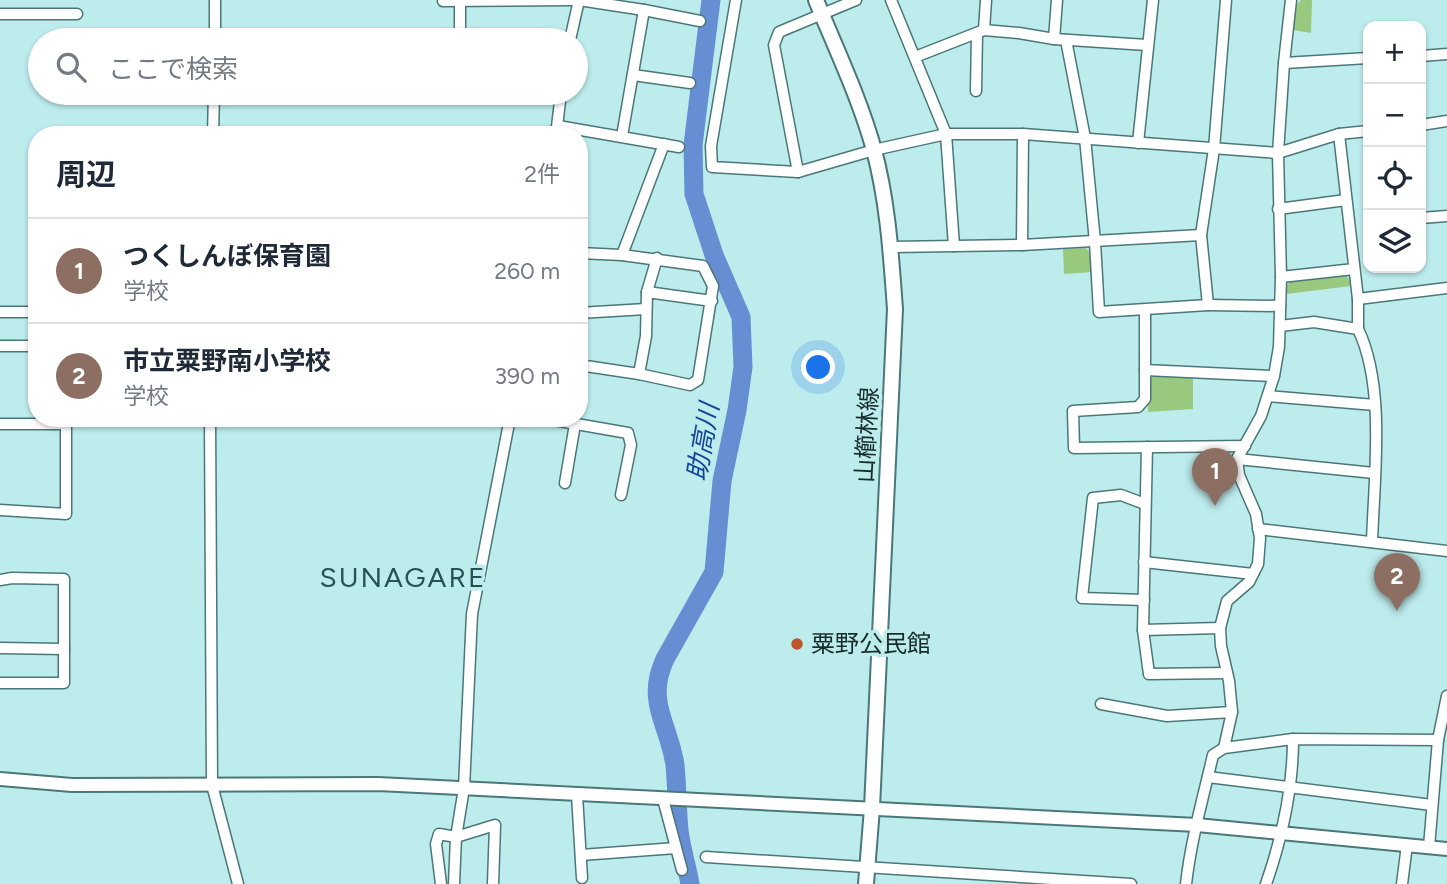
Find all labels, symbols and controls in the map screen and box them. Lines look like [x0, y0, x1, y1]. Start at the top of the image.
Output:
map controls [1363, 21, 1426, 273]
button: + [1363, 21, 1426, 84]
search box [28, 28, 588, 105]
icon: search [52, 48, 90, 86]
text: ここで検索 [108, 53, 238, 85]
button: − [1363, 84, 1426, 147]
button: locate [1363, 147, 1426, 210]
text: 周辺 [56, 156, 116, 193]
text: 2件 [524, 160, 560, 188]
button: layers [1363, 210, 1426, 273]
text: つくしんぼ保育園 [123, 240, 331, 272]
text: 1 [74, 257, 84, 285]
text: 260 m [494, 257, 560, 285]
text: 学校 [123, 277, 169, 305]
text: 市立粟野南小学校 [123, 345, 331, 377]
your location [801, 350, 835, 384]
text: 2 [72, 362, 86, 390]
text: 390 m [494, 362, 560, 390]
text: 学校 [123, 382, 169, 410]
street label: 山櫛林線 [850, 386, 883, 484]
water label: 助高川 [680, 398, 726, 483]
pin: 1 [1192, 448, 1238, 506]
pin: 2 [1374, 553, 1420, 611]
district label: SUNAGARE [319, 560, 487, 594]
place label: 粟野公民館 [811, 629, 931, 658]
marker: 粟野公民館 [789, 636, 805, 652]

